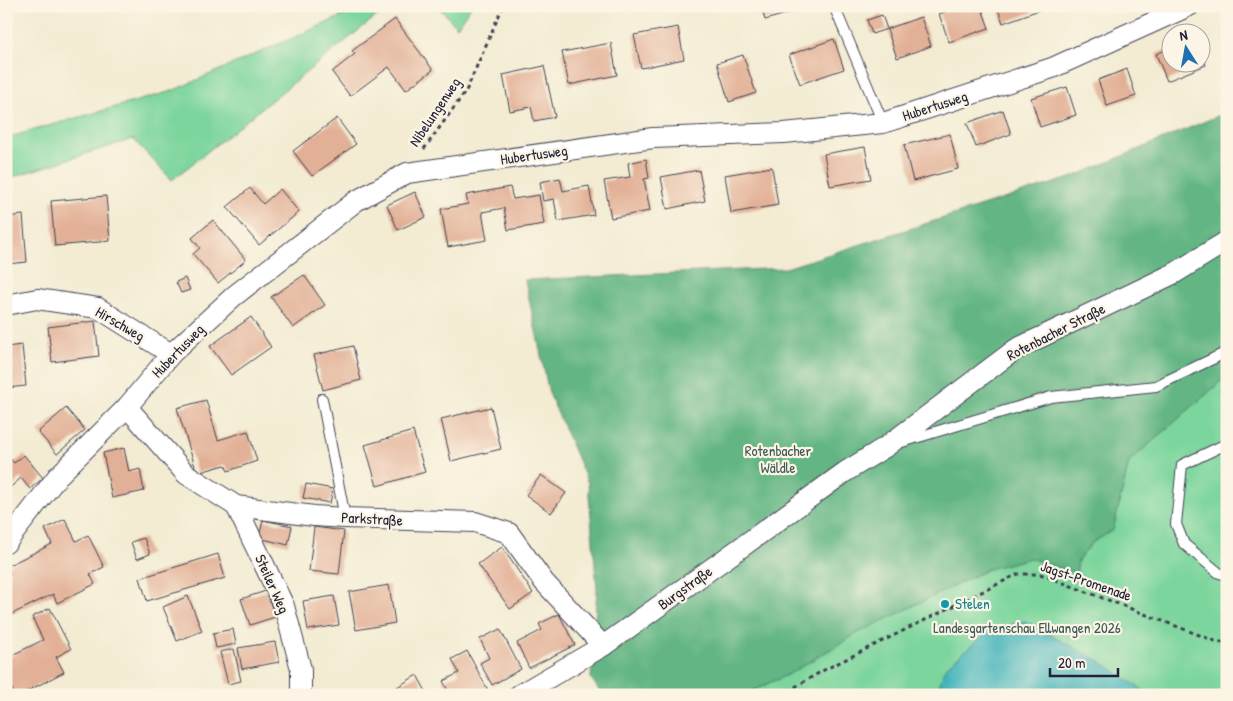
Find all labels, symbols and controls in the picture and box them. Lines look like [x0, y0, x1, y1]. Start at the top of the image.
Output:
north arrow [1160, 22, 1210, 72]
text: N [1178, 25, 1189, 45]
street label: Nibelungenweg [404, 73, 466, 150]
street label: Hubertusweg [900, 85, 970, 126]
street label: Hubertusweg [499, 139, 569, 170]
street label: Rotenbacher Straße [1003, 298, 1109, 365]
street label: Hirschweg [92, 301, 149, 346]
street label: Hubertusweg [147, 319, 209, 382]
park label: Rotenbacher Wäldle [745, 440, 812, 478]
street label: Parkstraße [341, 506, 403, 531]
street label: Steiler Weg [250, 551, 295, 617]
street label: Jagst-Promenade [1038, 555, 1134, 606]
street label: Burgstraße [653, 561, 716, 614]
place label: Stelen [955, 593, 990, 614]
marker: Stelen [939, 598, 951, 610]
park label: Landesgartenschau Ellwangen 2026 [933, 617, 1121, 638]
scale bar [1050, 646, 1118, 678]
text: 20 m [1058, 652, 1085, 673]

